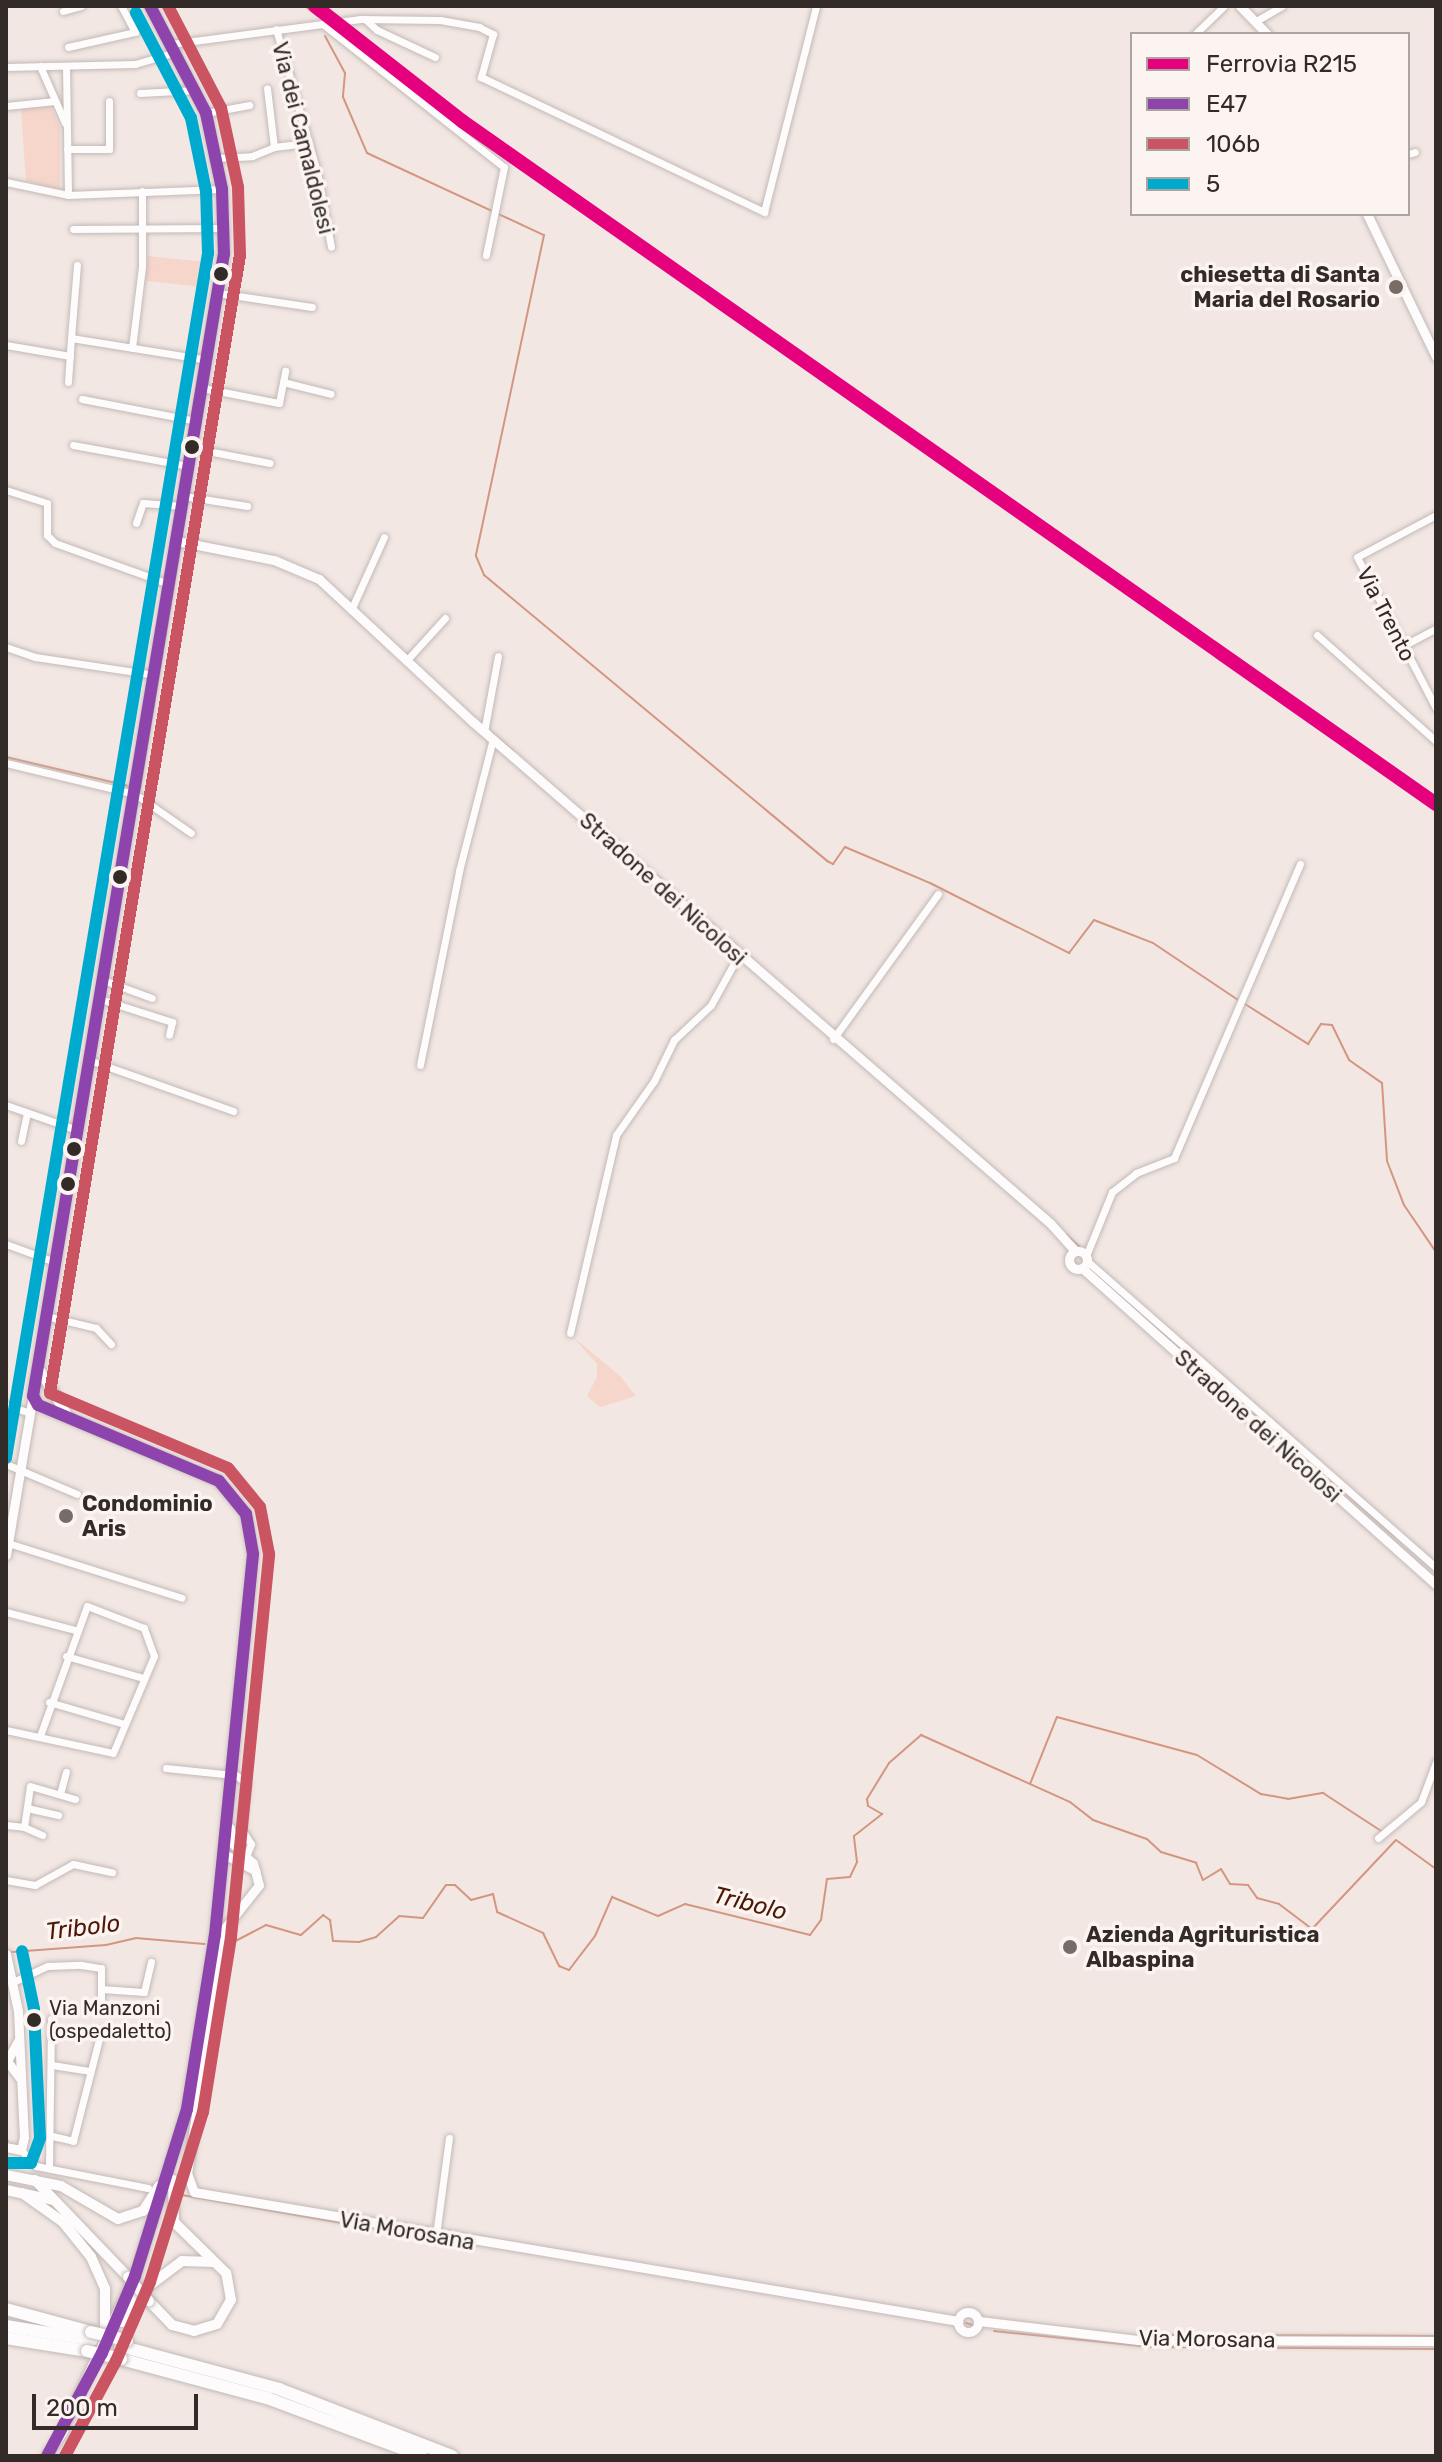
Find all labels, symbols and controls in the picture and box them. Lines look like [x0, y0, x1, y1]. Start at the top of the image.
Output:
legend [1130, 32, 1410, 216]
street label: Via dei Camaldolesi [266, 39, 340, 237]
text: Ferrovia R215 [1206, 50, 1357, 78]
text: E47 [1206, 90, 1247, 118]
text: 106b [1206, 130, 1260, 158]
text: 5 [1206, 170, 1220, 198]
place label: chiesetta di Santa Maria del Rosario [1180, 261, 1380, 312]
unlabelled marker [213, 266, 229, 282]
marker: chiesetta di Santa Maria del Rosario [1387, 278, 1405, 296]
unlabelled marker [184, 439, 200, 455]
street label: Via Trento [1351, 562, 1421, 666]
street label: Stradone dei Nicolosi [574, 807, 752, 971]
unlabelled marker [112, 869, 128, 885]
unlabelled marker [66, 1141, 82, 1157]
unlabelled marker [60, 1176, 76, 1192]
street label: Stradone dei Nicolosi [1169, 1344, 1347, 1508]
place label: Condominio Aris [82, 1490, 213, 1542]
marker: Condominio Aris [57, 1507, 75, 1525]
water label: Tribolo [710, 1881, 790, 1927]
water label: Tribolo [44, 1909, 122, 1947]
place label: Azienda Agrituristica Albaspina [1086, 1921, 1320, 1972]
marker: Azienda Agrituristica Albaspina [1061, 1938, 1079, 1956]
place label: Via Manzoni (ospedaletto) [49, 1996, 172, 2043]
marker: Via Manzoni (ospedaletto) [26, 2012, 42, 2028]
street label: Via Morosana [337, 2206, 477, 2256]
street label: Via Morosana [1138, 2325, 1276, 2353]
scale bar [36, 2378, 202, 2428]
text: 200 m [46, 2394, 118, 2422]

